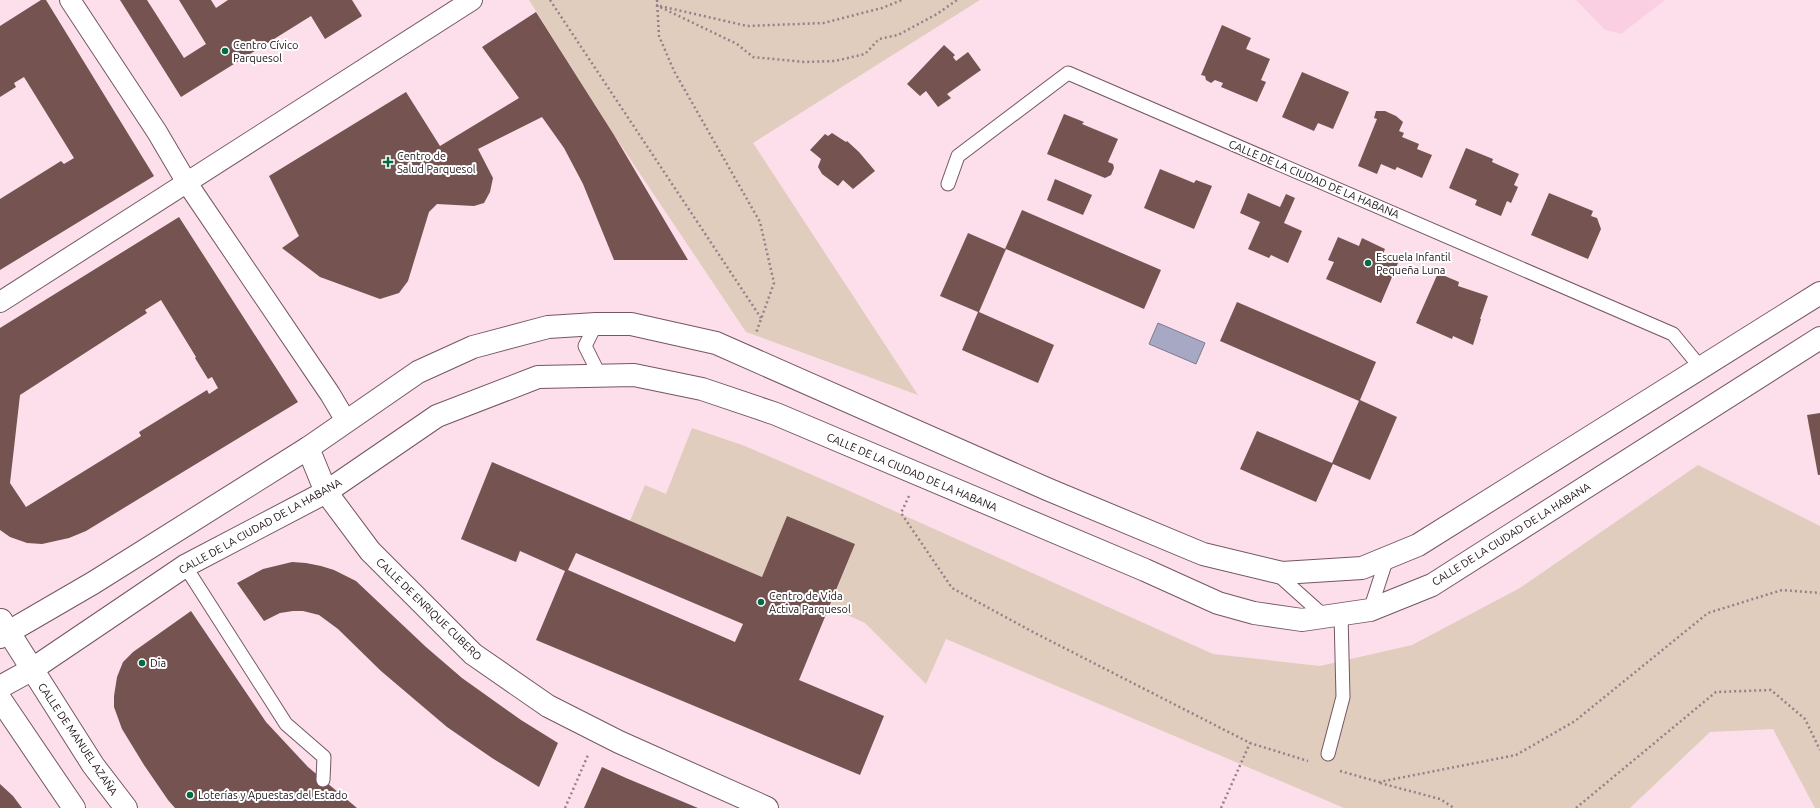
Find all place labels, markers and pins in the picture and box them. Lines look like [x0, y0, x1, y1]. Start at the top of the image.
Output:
place label: Centro Cívico Parquesol [233, 39, 298, 64]
marker: Centro Cívico Parquesol [220, 46, 230, 56]
place label: Centro de Salud Parquesol [397, 150, 476, 175]
marker: Centro de Salud Parquesol [382, 156, 394, 168]
place label: Escuela Infantil Pequeña Luna [1376, 251, 1451, 276]
marker: Escuela Infantil Pequeña Luna [1363, 258, 1373, 268]
place label: Centro de Vida Activa Parquesol [769, 590, 851, 615]
marker: Centro de Vida Activa Parquesol [756, 597, 766, 607]
place label: Dia [150, 657, 166, 669]
marker: Dia [137, 658, 147, 668]
place label: Loterías y Apuestas del Estado [198, 789, 348, 801]
marker: Loterías y Apuestas del Estado [185, 790, 195, 800]

